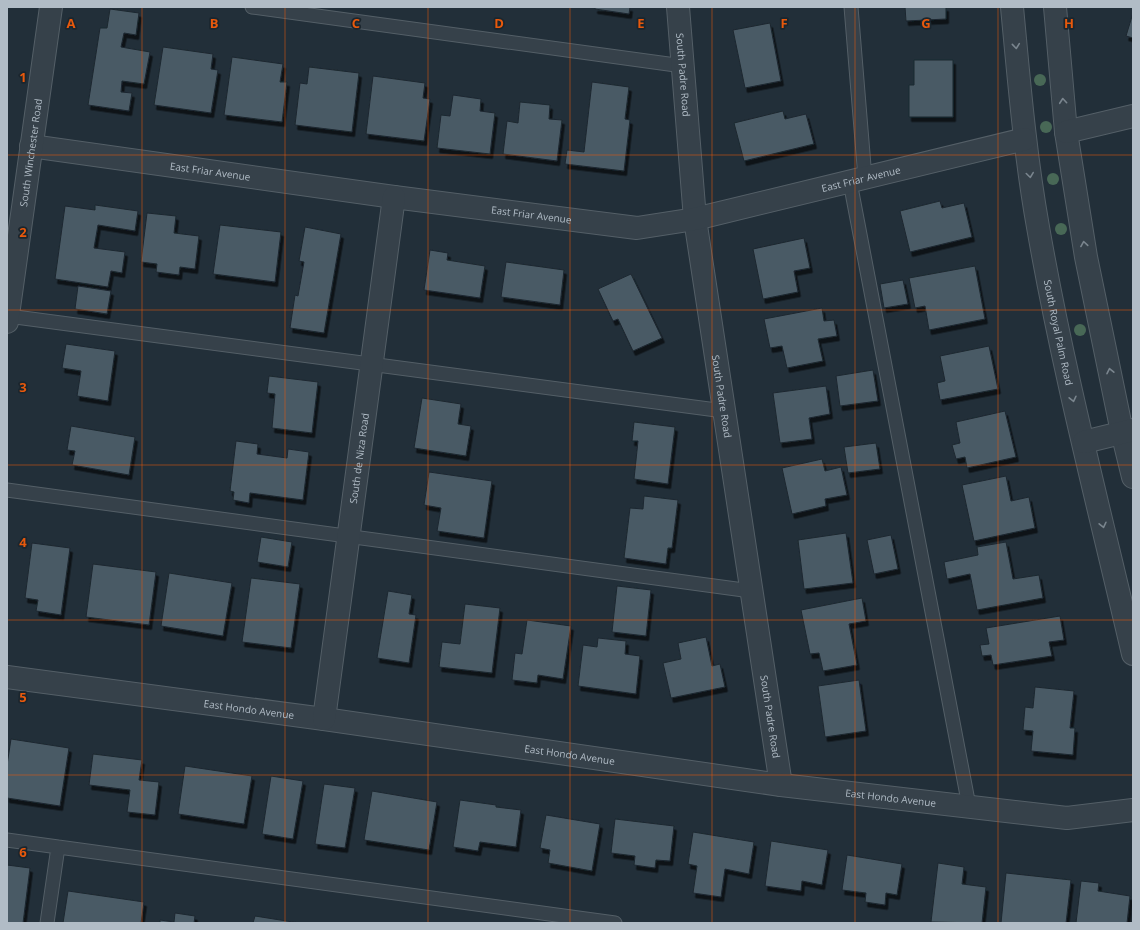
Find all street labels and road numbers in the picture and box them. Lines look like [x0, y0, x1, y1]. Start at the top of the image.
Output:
street label: South Padre Road [673, 32, 694, 117]
street label: South Winchester Road [16, 98, 45, 208]
street label: East Friar Avenue [169, 159, 252, 184]
street label: East Friar Avenue [820, 162, 902, 195]
street label: East Friar Avenue [490, 202, 573, 227]
street label: South Royal Palm Road [1041, 278, 1077, 387]
street label: South Padre Road [709, 354, 735, 439]
street label: South de Niza Road [346, 412, 372, 504]
street label: South Padre Road [757, 674, 784, 759]
street label: East Hondo Avenue [203, 696, 295, 722]
street label: East Hondo Avenue [524, 741, 616, 768]
street label: East Hondo Avenue [845, 785, 937, 810]

